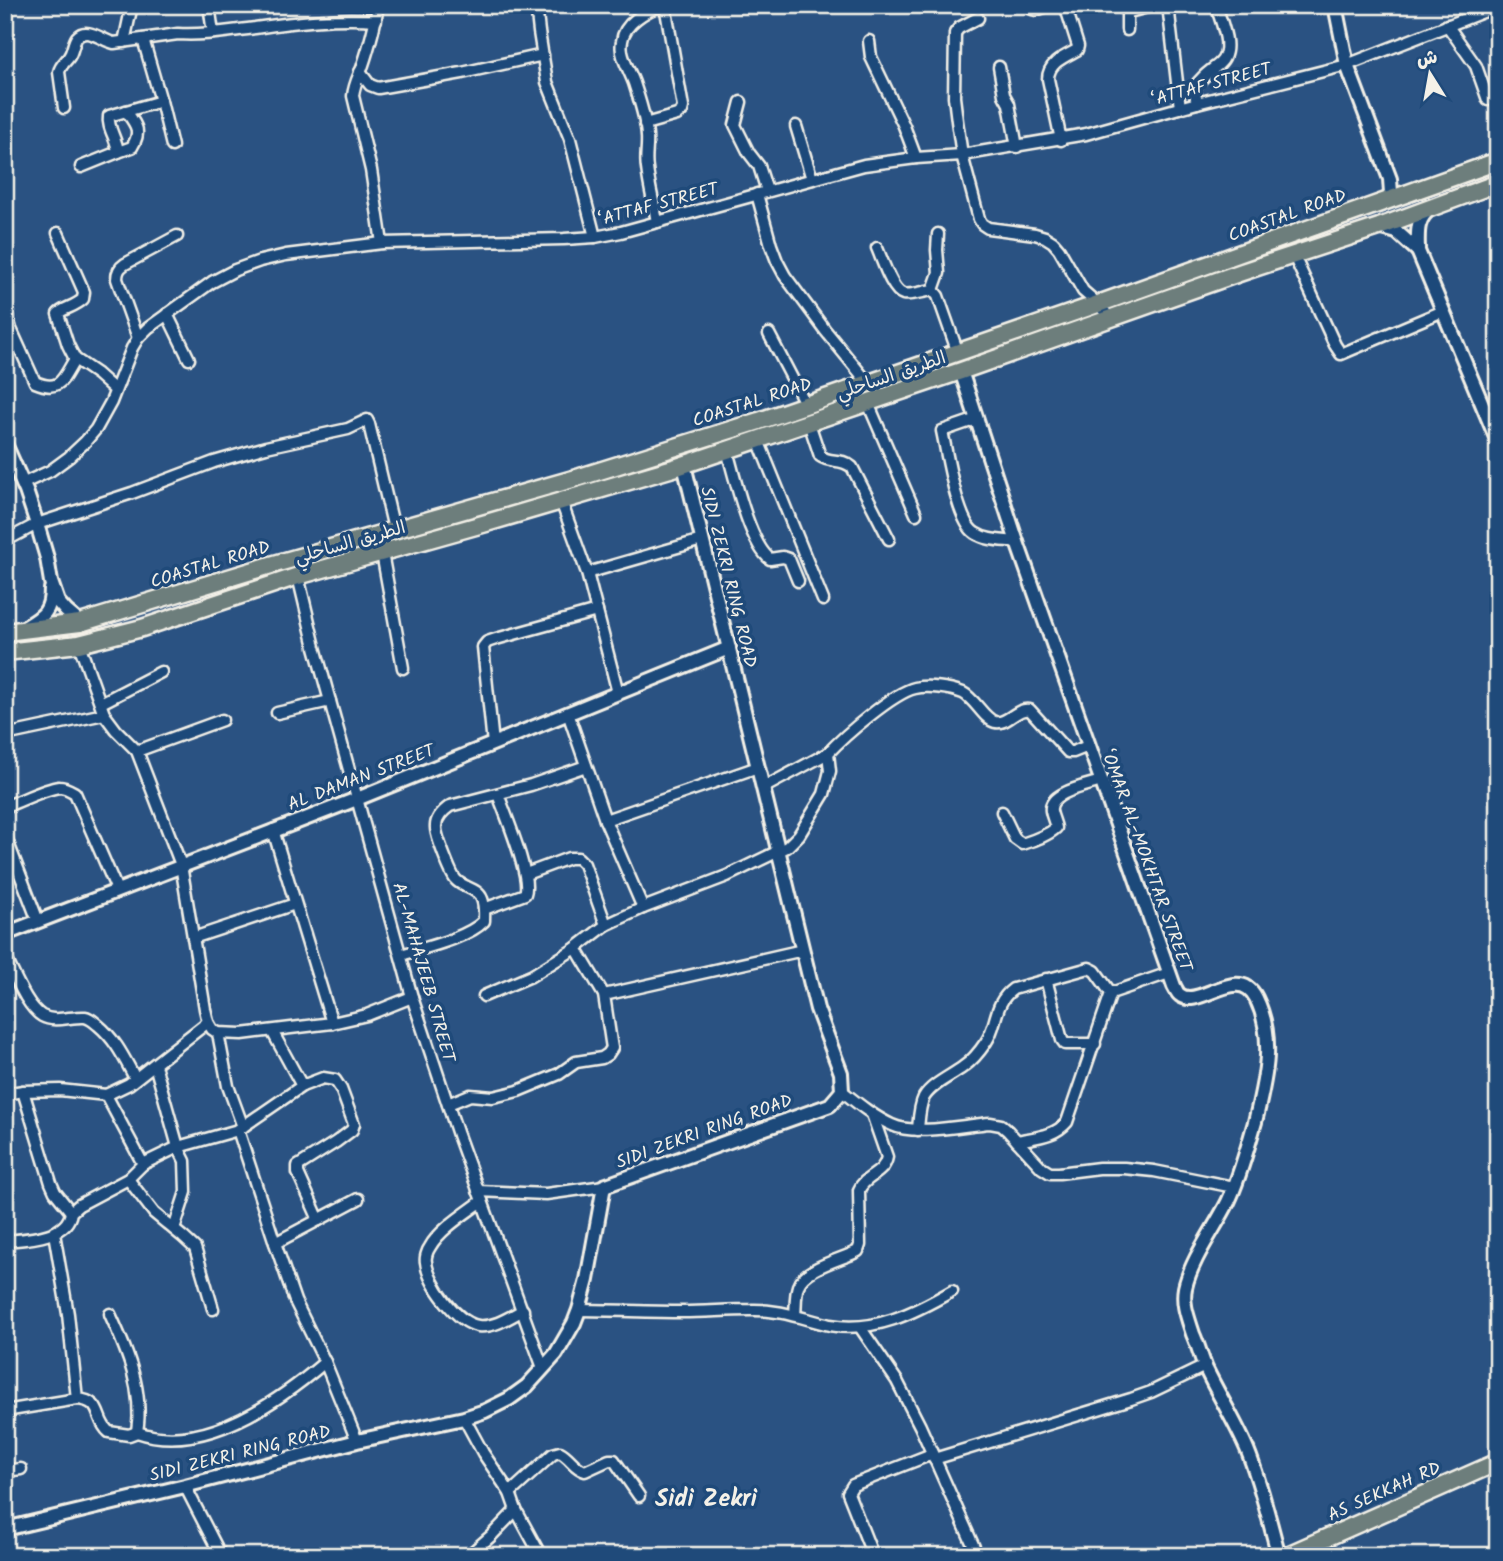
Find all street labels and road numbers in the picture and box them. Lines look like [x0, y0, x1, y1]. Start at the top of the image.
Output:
street label: ‘ATTAF STREET [1148, 55, 1276, 115]
street label: ‘ATTAF STREET [595, 175, 723, 235]
street label: COASTAL ROAD [1224, 181, 1351, 251]
street label: الطريق الساحلي [833, 344, 950, 409]
street label: COASTAL ROAD [689, 370, 816, 436]
street label: SIDI ZEKRI RING ROAD [691, 484, 764, 671]
street label: الطريق الساحلي [292, 514, 409, 573]
street label: COASTAL ROAD [147, 533, 274, 597]
street label: AL DAMAN STREET [284, 737, 441, 820]
street label: ‘OMAR AL-MOKHTAR STREET [1092, 745, 1200, 977]
street label: AL-MAHAJEEB STREET [383, 879, 462, 1067]
street label: SIDI ZEKRI RING ROAD [612, 1087, 797, 1178]
street label: SIDI ZEKRI RING ROAD [147, 1418, 334, 1491]
street label: AS SEKKAH RD [1323, 1454, 1446, 1530]

